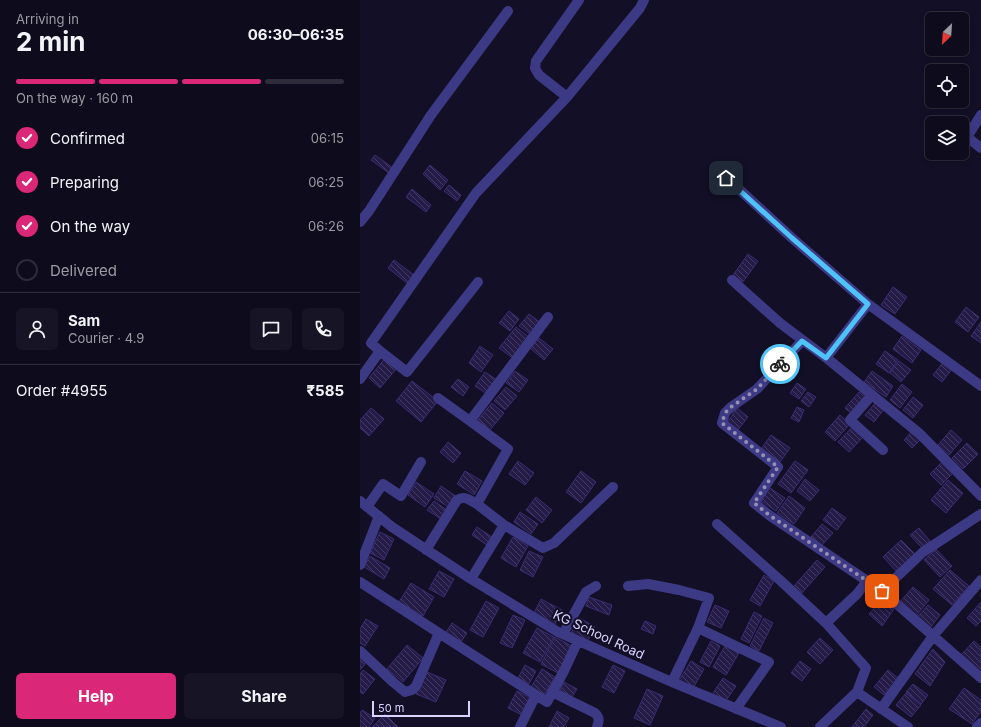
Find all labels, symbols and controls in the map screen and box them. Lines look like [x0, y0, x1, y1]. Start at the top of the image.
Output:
text: Arriving in [16, 11, 79, 27]
north arrow [925, 12, 969, 56]
map controls [925, 12, 969, 160]
text: 06:30–06:35 [248, 25, 344, 44]
text: 2 min [16, 26, 86, 57]
button: locate [925, 64, 969, 108]
text: On the way · 160 m [16, 90, 133, 106]
button: layers [925, 116, 969, 160]
icon: check [16, 127, 38, 149]
text: Confirmed [50, 129, 125, 148]
text: 06:15 [311, 130, 344, 146]
pin [709, 161, 743, 195]
icon: home [715, 167, 737, 189]
icon: check [16, 171, 38, 193]
text: Preparing [50, 173, 119, 192]
text: 06:25 [308, 174, 344, 190]
icon: check [16, 215, 38, 237]
text: On the way [50, 217, 130, 236]
text: 06:26 [308, 218, 344, 234]
text: Delivered [50, 261, 117, 280]
button: person [16, 308, 58, 350]
button: chat [250, 308, 292, 350]
button: phone [302, 308, 344, 350]
text: Sam [68, 311, 100, 330]
text: Courier · 4.9 [68, 330, 144, 346]
courier [760, 344, 800, 384]
icon: bike [769, 353, 791, 375]
text: Order #4955 [16, 381, 107, 400]
text: ₹585 [306, 381, 344, 400]
pin [865, 574, 899, 608]
icon: bag [871, 580, 893, 602]
street label: KG School Road [551, 606, 647, 662]
button: Help [16, 673, 176, 719]
button: Share [184, 673, 344, 719]
scale bar [372, 699, 470, 718]
text: 50 m [378, 701, 404, 715]

